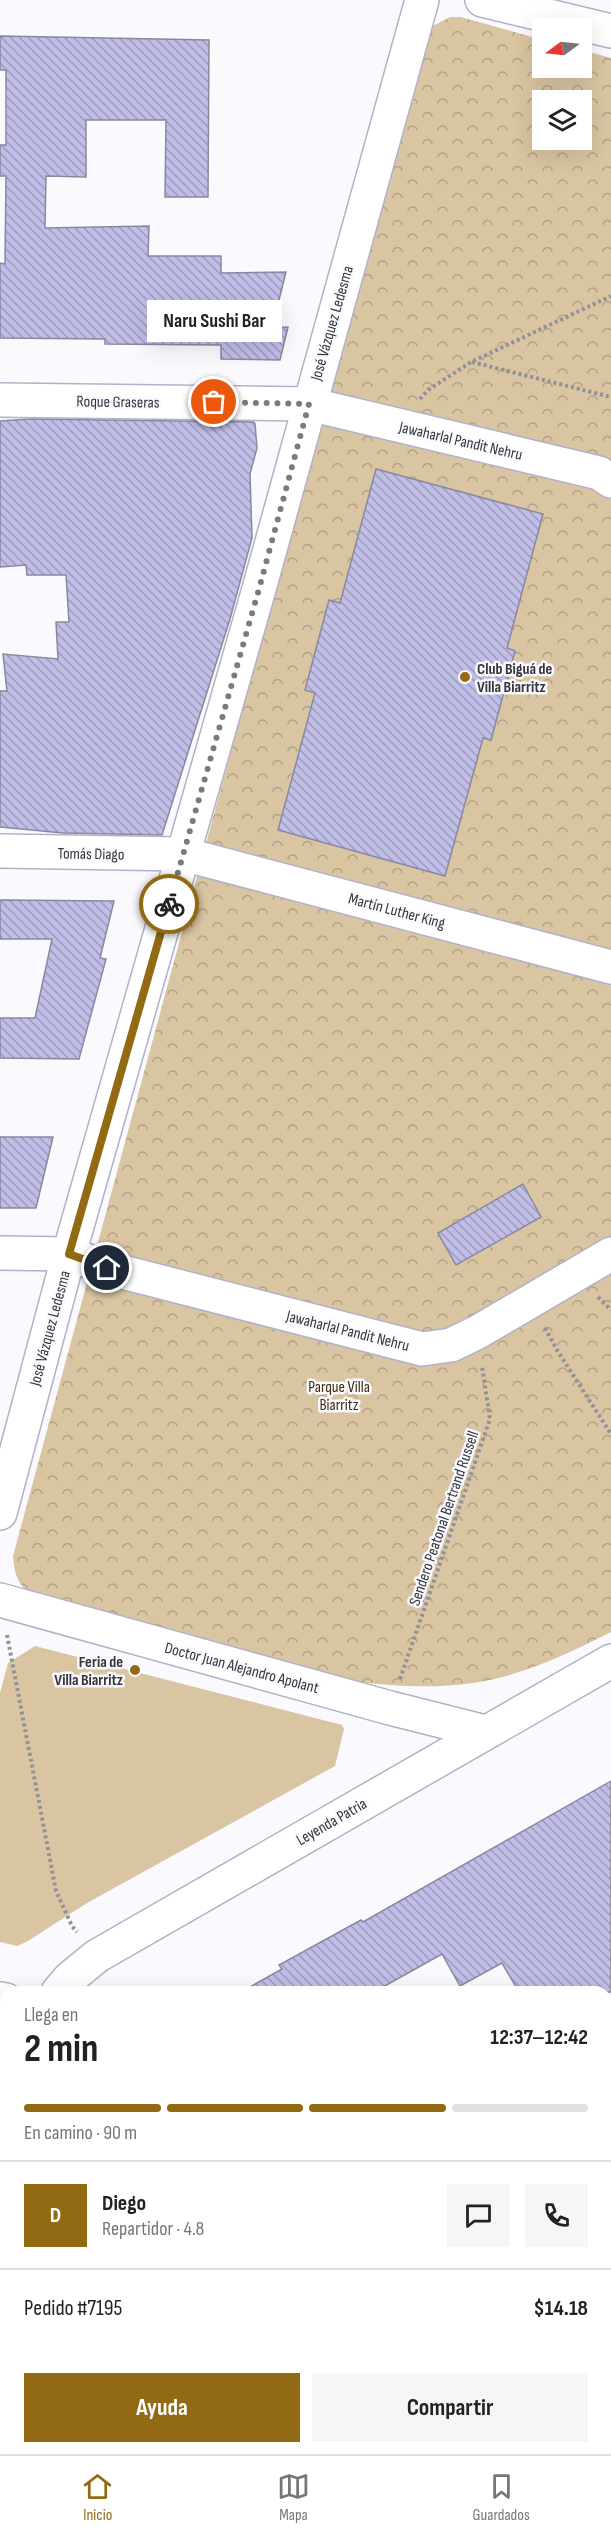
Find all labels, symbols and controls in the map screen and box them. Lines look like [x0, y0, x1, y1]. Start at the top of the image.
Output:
north arrow [532, 18, 592, 78]
map controls [532, 18, 592, 150]
button: layers [532, 90, 592, 150]
street label: José Vázquez Ledesma [307, 264, 358, 384]
callout: Naru Sushi Bar [146, 300, 282, 342]
text: Naru Sushi Bar [163, 309, 266, 333]
pin [188, 376, 239, 427]
icon: bag [197, 385, 230, 418]
street label: Roque Graseras [76, 392, 160, 413]
street label: Jawaharlal Pandit Nehru [396, 418, 524, 465]
place label: Club Biguá de Villa Biarritz [477, 660, 552, 697]
marker: Club Biguá de Villa Biarritz [458, 670, 472, 684]
street label: Tomás Diago [57, 844, 125, 865]
courier [139, 874, 199, 934]
icon: bike [153, 888, 186, 921]
street label: Martín Luther King [346, 889, 447, 933]
pin [81, 1242, 132, 1293]
icon: home [90, 1251, 123, 1284]
street label: José Vázquez Ledesma [26, 1269, 75, 1389]
street label: Jawaharlal Pandit Nehru [283, 1307, 411, 1356]
park label: Parque Villa Biarritz [308, 1378, 370, 1415]
street label: Sendero Peatonal Bertrand Russell [406, 1429, 483, 1608]
street label: Doctor Juan Alejandro Apolant [162, 1639, 321, 1698]
place label: Feria de Villa Biarritz [54, 1653, 123, 1690]
marker: Feria de Villa Biarritz [128, 1663, 142, 1677]
street label: Leyenda Patria [293, 1795, 370, 1850]
text: Llega en [24, 2003, 78, 2027]
text: 12:37–12:42 [490, 2024, 588, 2051]
text: 2 min [24, 2026, 98, 2073]
text: En camino · 90 m [24, 2121, 137, 2145]
button: chat [447, 2184, 510, 2247]
button: phone [525, 2184, 588, 2247]
text: Diego [102, 2190, 146, 2217]
text: D [50, 2202, 61, 2229]
text: Repartidor · 4.8 [102, 2217, 204, 2241]
text: Pedido #7195 [24, 2295, 122, 2322]
text: $14.18 [534, 2295, 588, 2322]
button: Ayuda [24, 2373, 300, 2442]
button: Compartir [312, 2373, 588, 2442]
tab: Inicio [81, 2470, 114, 2525]
tab: Mapa [277, 2470, 310, 2525]
tab: Guardados [473, 2470, 530, 2525]

